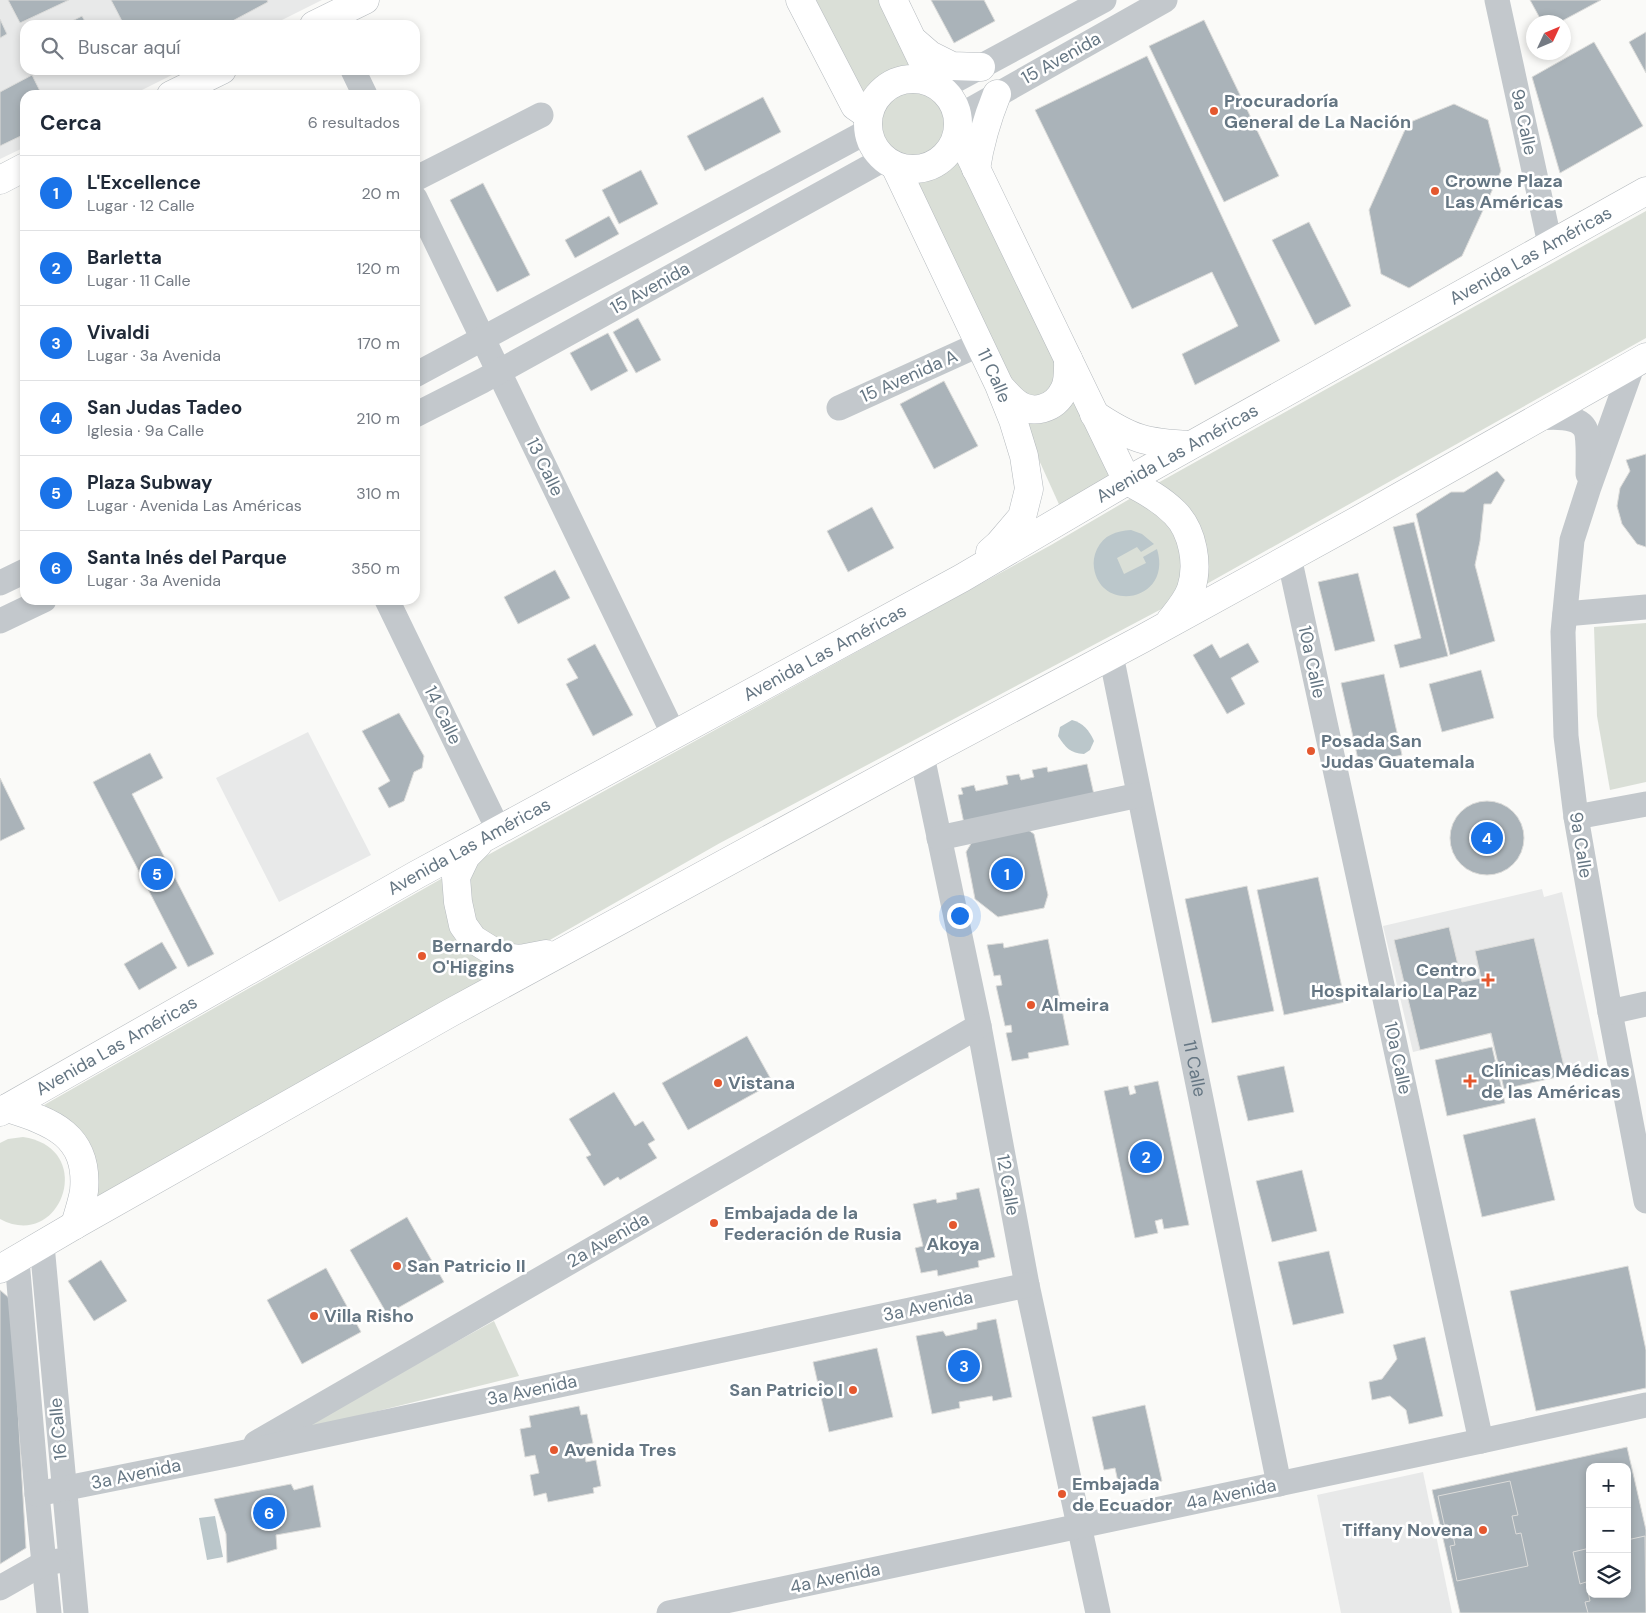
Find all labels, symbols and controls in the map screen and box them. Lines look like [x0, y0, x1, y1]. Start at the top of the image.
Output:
north arrow [1526, 15, 1571, 60]
search box [20, 20, 420, 75]
street label: 15 Avenida [1017, 26, 1105, 90]
icon: search [38, 34, 66, 62]
text: Buscar aquí [78, 35, 181, 60]
street label: 9a Calle [1505, 87, 1543, 157]
place label: Procuradoría General de La Nación [1224, 89, 1411, 134]
marker: Procuradoría General de La Nación [1208, 105, 1220, 117]
text: Cerca [40, 109, 102, 137]
text: 6 resultados [308, 112, 400, 133]
place label: Crowne Plaza Las Américas [1445, 169, 1563, 214]
text: L'Excellence [87, 170, 201, 195]
text: 1 [53, 183, 59, 204]
text: 20 m [361, 183, 400, 204]
marker: Crowne Plaza Las Américas [1429, 185, 1441, 197]
text: Lugar · 12 Calle [87, 195, 195, 216]
street label: Avenida Las Américas [1445, 201, 1616, 310]
text: Barletta [87, 245, 162, 270]
street label: 15 Avenida [606, 256, 694, 320]
text: 2 [51, 258, 61, 279]
text: 120 m [356, 258, 400, 279]
text: Lugar · 11 Calle [87, 270, 190, 291]
text: Vivaldi [87, 320, 150, 345]
text: 3 [51, 333, 61, 354]
text: 170 m [357, 333, 400, 354]
street label: 15 Avenida A [857, 344, 961, 408]
text: Lugar · 3a Avenida [87, 345, 221, 366]
street label: 11 Calle [971, 345, 1017, 406]
text: San Judas Tadeo [87, 395, 242, 420]
street label: Avenida Las Américas [1092, 398, 1262, 509]
text: 4 [51, 408, 61, 429]
text: 210 m [356, 408, 400, 429]
text: Iglesia · 9a Calle [87, 420, 204, 441]
street label: 13 Calle [521, 434, 569, 500]
text: Plaza Subway [87, 470, 212, 495]
text: 5 [51, 483, 61, 504]
text: 310 m [356, 483, 400, 504]
text: Lugar · Avenida Las Américas [87, 495, 302, 516]
text: Santa Inés del Parque [87, 545, 287, 570]
text: 6 [51, 558, 61, 579]
text: 350 m [351, 558, 400, 579]
text: Lugar · 3a Avenida [87, 570, 221, 591]
street label: Avenida Las Américas [739, 599, 911, 707]
street label: 10a Calle [1293, 624, 1331, 700]
street label: 14 Calle [419, 682, 467, 748]
place label: Posada San Judas Guatemala [1321, 729, 1475, 774]
marker: Posada San Judas Guatemala [1305, 745, 1317, 757]
street label: Avenida Las Américas [383, 792, 555, 901]
street label: 9a Calle [1564, 810, 1598, 880]
pin: 4 [1471, 819, 1503, 857]
pin: 5 [141, 855, 173, 893]
pin: 1 [991, 855, 1023, 893]
your location [947, 903, 973, 929]
place label: Bernardo O'Higgins [432, 934, 515, 979]
marker: Bernardo O'Higgins [416, 950, 428, 962]
place label: Centro Hospitalario La Paz [1311, 958, 1477, 1003]
marker: Centro Hospitalario La Paz [1481, 973, 1495, 987]
street label: Avenida Las Américas [31, 990, 202, 1101]
place label: Almeira [1041, 993, 1109, 1017]
marker: Almeira [1025, 999, 1037, 1011]
street label: 10a Calle [1379, 1020, 1417, 1096]
street label: 11 Calle [1177, 1038, 1212, 1099]
place label: Clínicas Médicas de las Américas [1481, 1059, 1630, 1104]
place label: Vistana [728, 1071, 795, 1095]
marker: Clínicas Médicas de las Américas [1463, 1074, 1477, 1088]
marker: Vistana [712, 1077, 724, 1089]
pin: 2 [1130, 1138, 1162, 1176]
street label: 12 Calle [991, 1153, 1025, 1217]
place label: Embajada de la Federación de Rusia [724, 1201, 901, 1246]
street label: 2a Avenida [563, 1207, 653, 1273]
marker: Embajada de la Federación de Rusia [708, 1217, 720, 1229]
marker: Akoya [947, 1219, 959, 1231]
place label: Akoya [926, 1232, 980, 1256]
place label: San Patricio II [407, 1254, 526, 1278]
marker: San Patricio II [391, 1260, 403, 1272]
street label: 3a Avenida [881, 1285, 975, 1327]
place label: Villa Risho [324, 1304, 414, 1328]
marker: Villa Risho [308, 1310, 320, 1322]
pin: 3 [948, 1347, 980, 1385]
street label: 3a Avenida [485, 1369, 579, 1411]
place label: San Patricio I [729, 1378, 843, 1402]
marker: San Patricio I [847, 1384, 859, 1396]
street label: 16 Calle [43, 1397, 73, 1461]
place label: Avenida Tres [564, 1438, 676, 1462]
marker: Avenida Tres [548, 1444, 560, 1456]
street label: 3a Avenida [89, 1453, 183, 1495]
map controls [1586, 1463, 1631, 1598]
button: + [1586, 1463, 1631, 1508]
place label: Embajada de Ecuador [1072, 1472, 1172, 1517]
street label: 4a Avenida [1184, 1473, 1278, 1515]
marker: Embajada de Ecuador [1056, 1488, 1068, 1500]
pin: 6 [253, 1494, 285, 1532]
button: − [1586, 1508, 1631, 1553]
place label: Tiffany Novena [1342, 1518, 1473, 1542]
marker: Tiffany Novena [1477, 1524, 1489, 1536]
button: layers [1586, 1553, 1631, 1598]
street label: 4a Avenida [788, 1557, 882, 1599]

